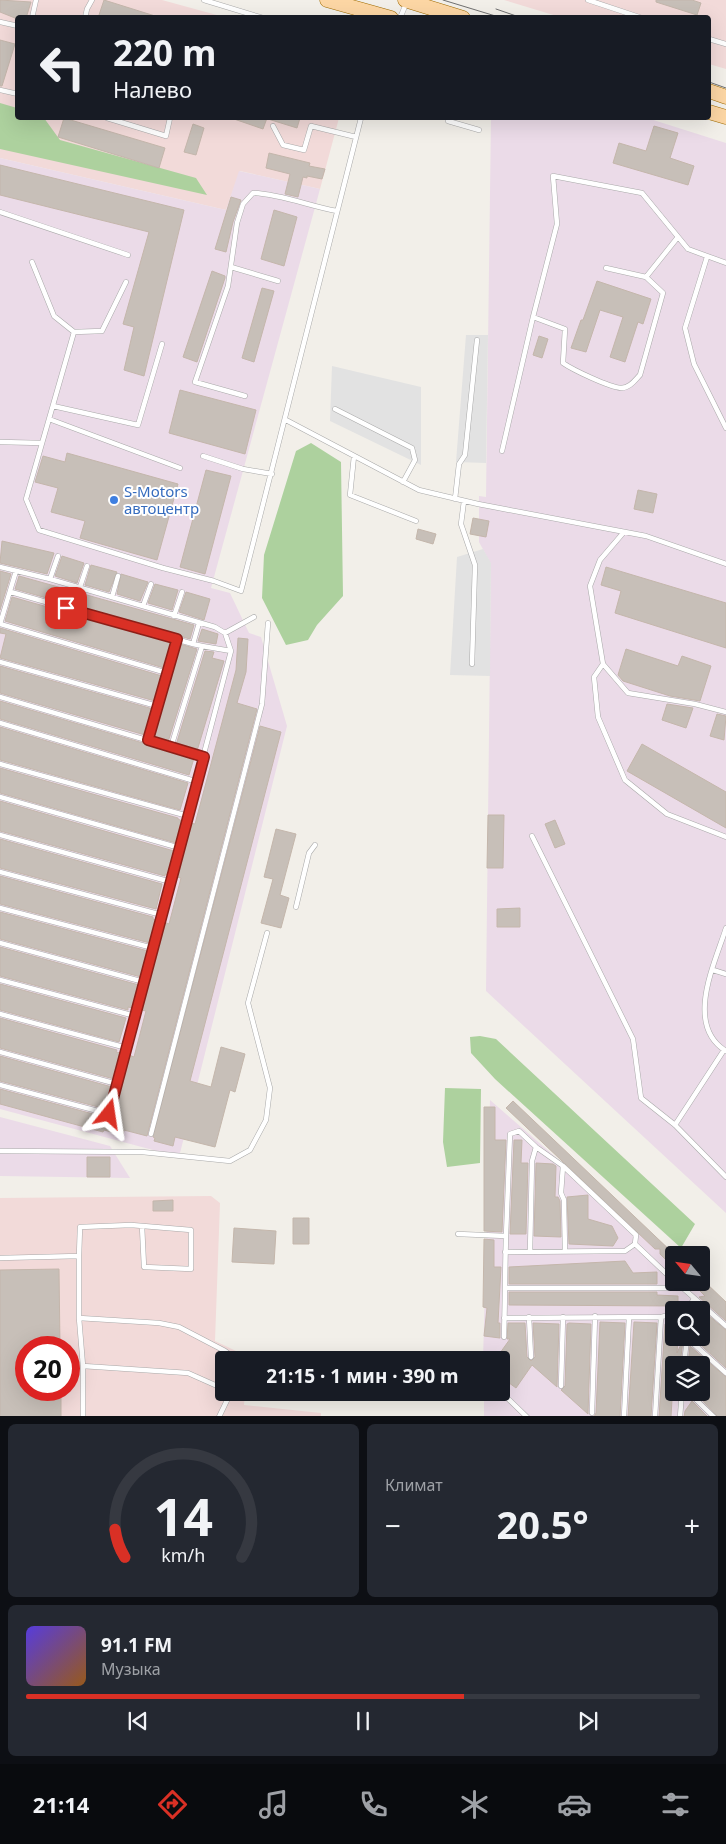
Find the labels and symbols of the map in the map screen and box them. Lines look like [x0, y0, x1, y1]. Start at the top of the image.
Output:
place label: S-Motors автоцентр [124, 481, 199, 518]
marker: S-Motors автоцентр [108, 494, 120, 506]
pin [45, 587, 87, 629]
position arrow [82, 1087, 134, 1139]
north arrow [665, 1246, 710, 1291]
speed limit sign: 20 [15, 1336, 80, 1401]

